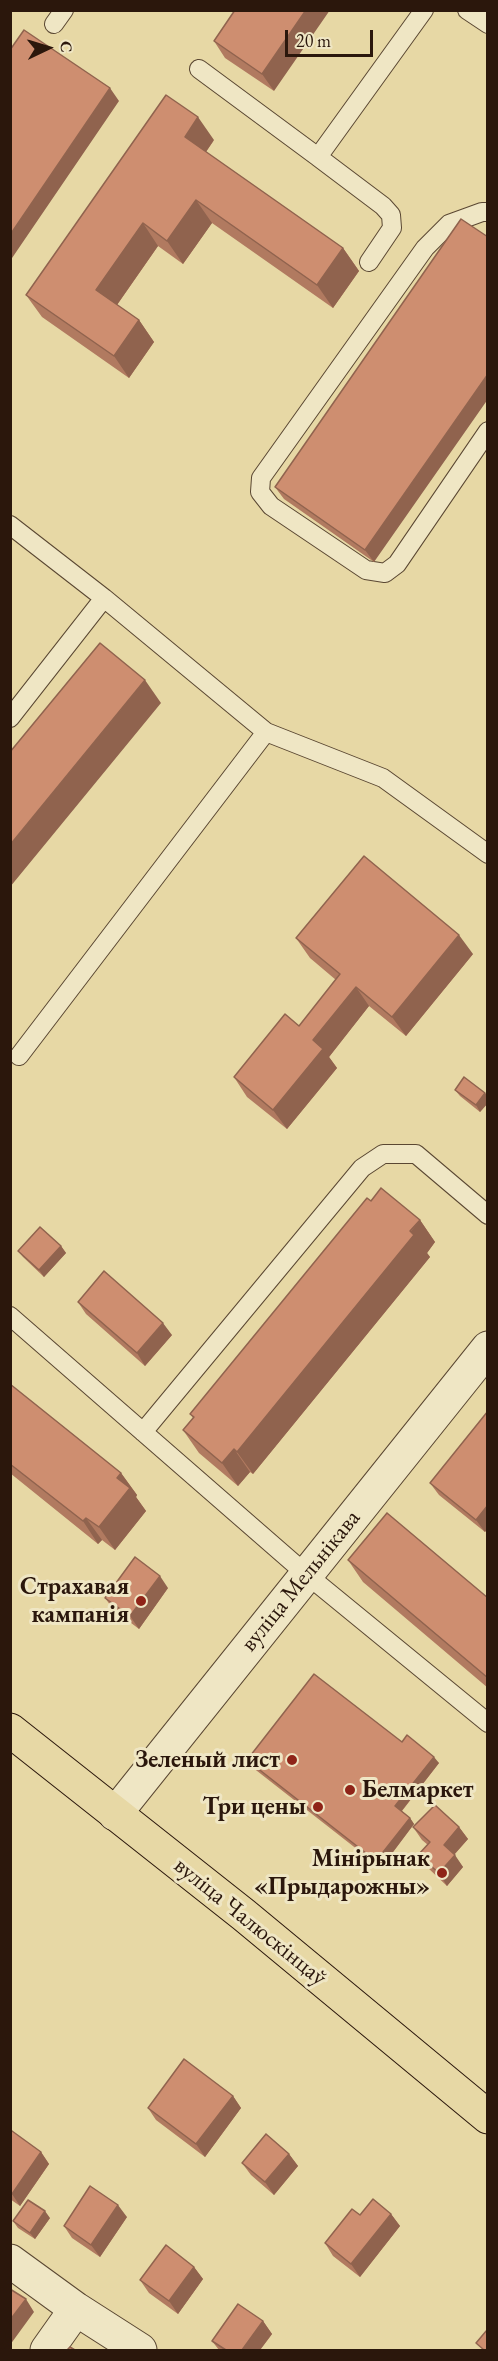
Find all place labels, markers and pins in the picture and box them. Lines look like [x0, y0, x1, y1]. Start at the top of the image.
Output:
place label: Страхавая кампанія [20, 1573, 129, 1629]
marker: Страхавая кампанія [134, 1594, 148, 1608]
place label: Зеленый лист [135, 1746, 280, 1774]
marker: Зеленый лист [285, 1753, 299, 1767]
place label: Белмаркет [362, 1776, 473, 1804]
marker: Белмаркет [343, 1783, 357, 1797]
place label: Три цены [203, 1793, 306, 1821]
marker: Три цены [311, 1800, 325, 1814]
place label: Мінірынак «Прыдарожны» [254, 1845, 430, 1901]
marker: Мінірынак «Прыдарожны» [435, 1866, 449, 1880]

